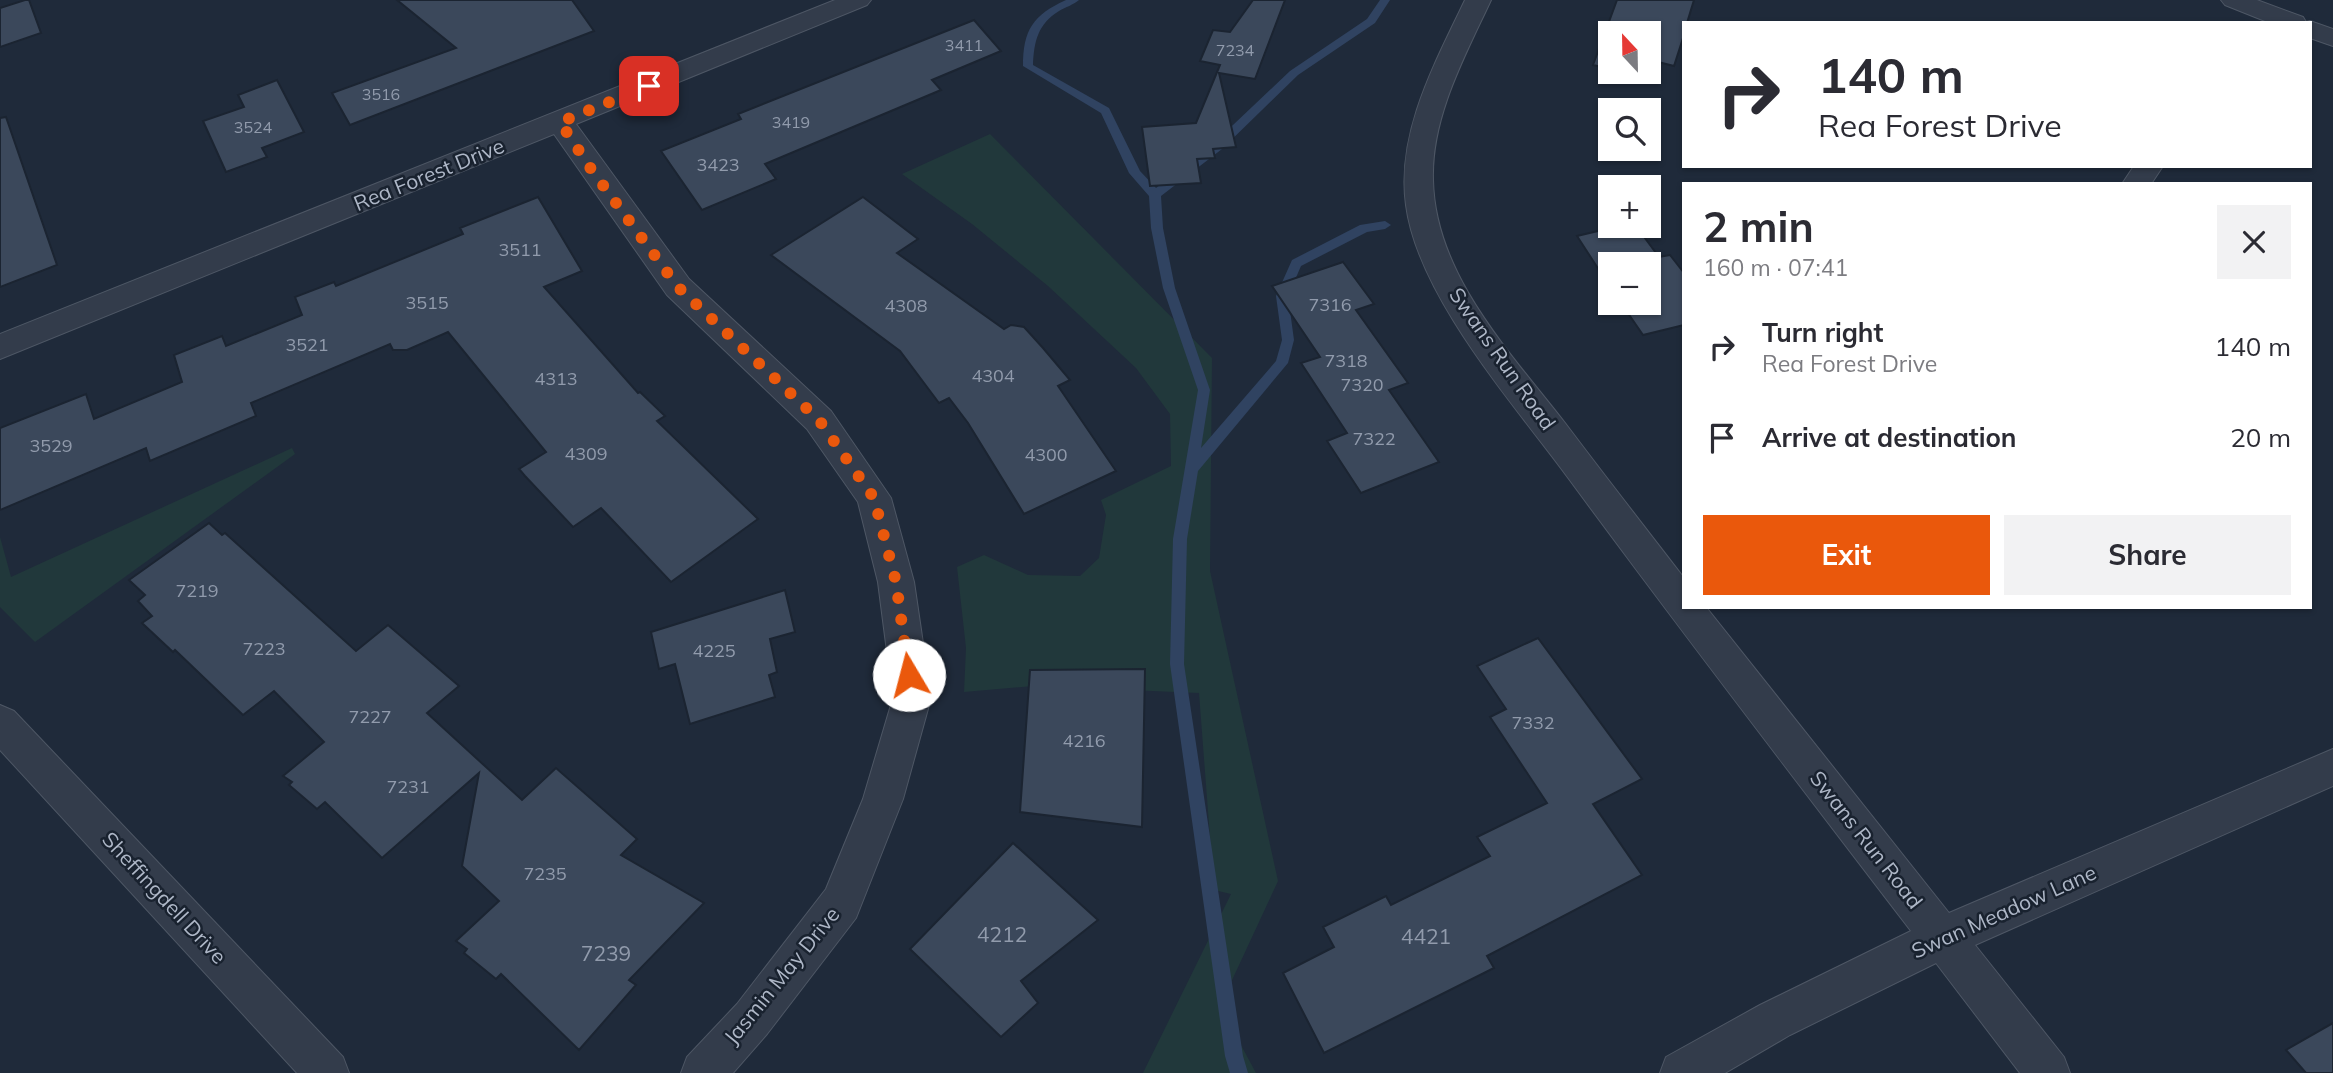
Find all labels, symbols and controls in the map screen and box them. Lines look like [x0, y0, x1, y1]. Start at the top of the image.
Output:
north arrow [1598, 21, 1661, 84]
map controls [1598, 21, 1661, 315]
house number: 3411 [945, 35, 983, 55]
house number: 7234 [1216, 40, 1255, 60]
text: 140 m [1818, 44, 1964, 105]
icon: right [1703, 49, 1794, 140]
pin [619, 56, 679, 116]
icon: arrive [630, 67, 668, 105]
house number: 3516 [362, 84, 400, 104]
button: search [1598, 98, 1661, 161]
text: Rea Forest Drive [1818, 105, 2062, 145]
house number: 3419 [772, 112, 810, 132]
house number: 3524 [234, 117, 273, 137]
street label: Rea Forest Drive [350, 132, 508, 216]
house number: 3423 [696, 153, 740, 176]
button: + [1598, 175, 1661, 238]
text: 2 min [1703, 200, 1814, 253]
button: close [2217, 205, 2291, 279]
house number: 3511 [498, 238, 542, 261]
button: − [1598, 252, 1661, 315]
text: 160 m · 07:41 [1703, 253, 1848, 282]
street label: Swans Run Road [1444, 282, 1562, 435]
house number: 3515 [405, 291, 449, 314]
house number: 7316 [1308, 293, 1352, 316]
house number: 4308 [884, 294, 928, 317]
text: Turn right [1762, 316, 1883, 349]
icon: right [1703, 328, 1741, 366]
text: 140 m [2215, 330, 2291, 363]
house number: 3521 [285, 333, 329, 356]
house number: 7318 [1324, 349, 1368, 372]
text: Rea Forest Drive [1762, 349, 1937, 378]
house number: 4304 [971, 364, 1015, 387]
house number: 4313 [534, 367, 578, 390]
house number: 7320 [1340, 373, 1384, 396]
icon: arrive [1703, 419, 1741, 457]
text: Arrive at destination [1762, 421, 2017, 454]
text: 20 m [2230, 421, 2291, 454]
house number: 7322 [1352, 427, 1396, 450]
house number: 3529 [29, 434, 73, 457]
house number: 4309 [564, 442, 608, 465]
house number: 4300 [1024, 443, 1068, 466]
button: Exit [1703, 515, 1990, 595]
button: Share [2004, 515, 2291, 595]
house number: 7219 [175, 579, 219, 602]
house number: 7223 [242, 637, 286, 660]
position arrow [872, 638, 946, 712]
house number: 4225 [692, 639, 736, 662]
house number: 7227 [348, 705, 392, 728]
house number: 7332 [1511, 711, 1555, 734]
house number: 4216 [1062, 729, 1106, 752]
street label: Swans Run Road [1805, 765, 1929, 913]
house number: 7231 [386, 775, 430, 798]
street label: Sheffingdell Drive [97, 826, 232, 969]
street label: Swan Meadow Lane [1907, 859, 2100, 964]
house number: 7235 [523, 862, 567, 885]
street label: Jasmin May Drive [718, 902, 845, 1049]
house number: 4212 [977, 921, 1027, 947]
house number: 4421 [1401, 923, 1451, 949]
house number: 7239 [581, 940, 631, 966]

